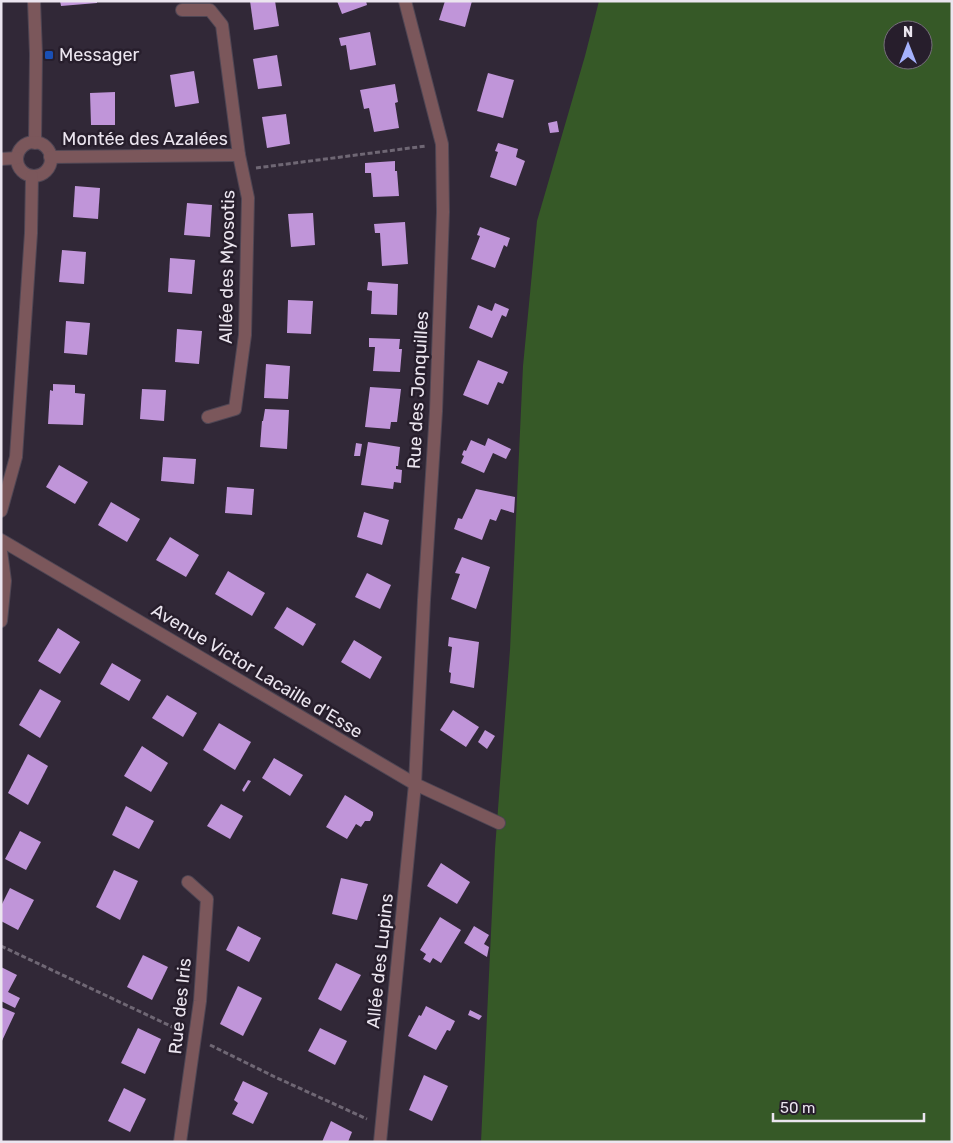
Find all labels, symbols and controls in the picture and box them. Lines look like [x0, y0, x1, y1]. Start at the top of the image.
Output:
north arrow [883, 20, 933, 70]
text: N [903, 24, 913, 41]
place label: Messager [59, 44, 139, 66]
marker: Messager [43, 49, 55, 61]
street label: Montée des Azalées [62, 128, 228, 150]
street label: Allée des Myosotis [215, 190, 239, 344]
street label: Rue des Jonquilles [403, 310, 433, 470]
street label: Avenue Victor Lacaille d'Esse [147, 599, 367, 743]
street label: Allée des Lupins [362, 892, 398, 1030]
street label: Rue des Iris [164, 957, 196, 1055]
scale bar [773, 1090, 924, 1122]
text: 50 m [780, 1099, 815, 1117]

